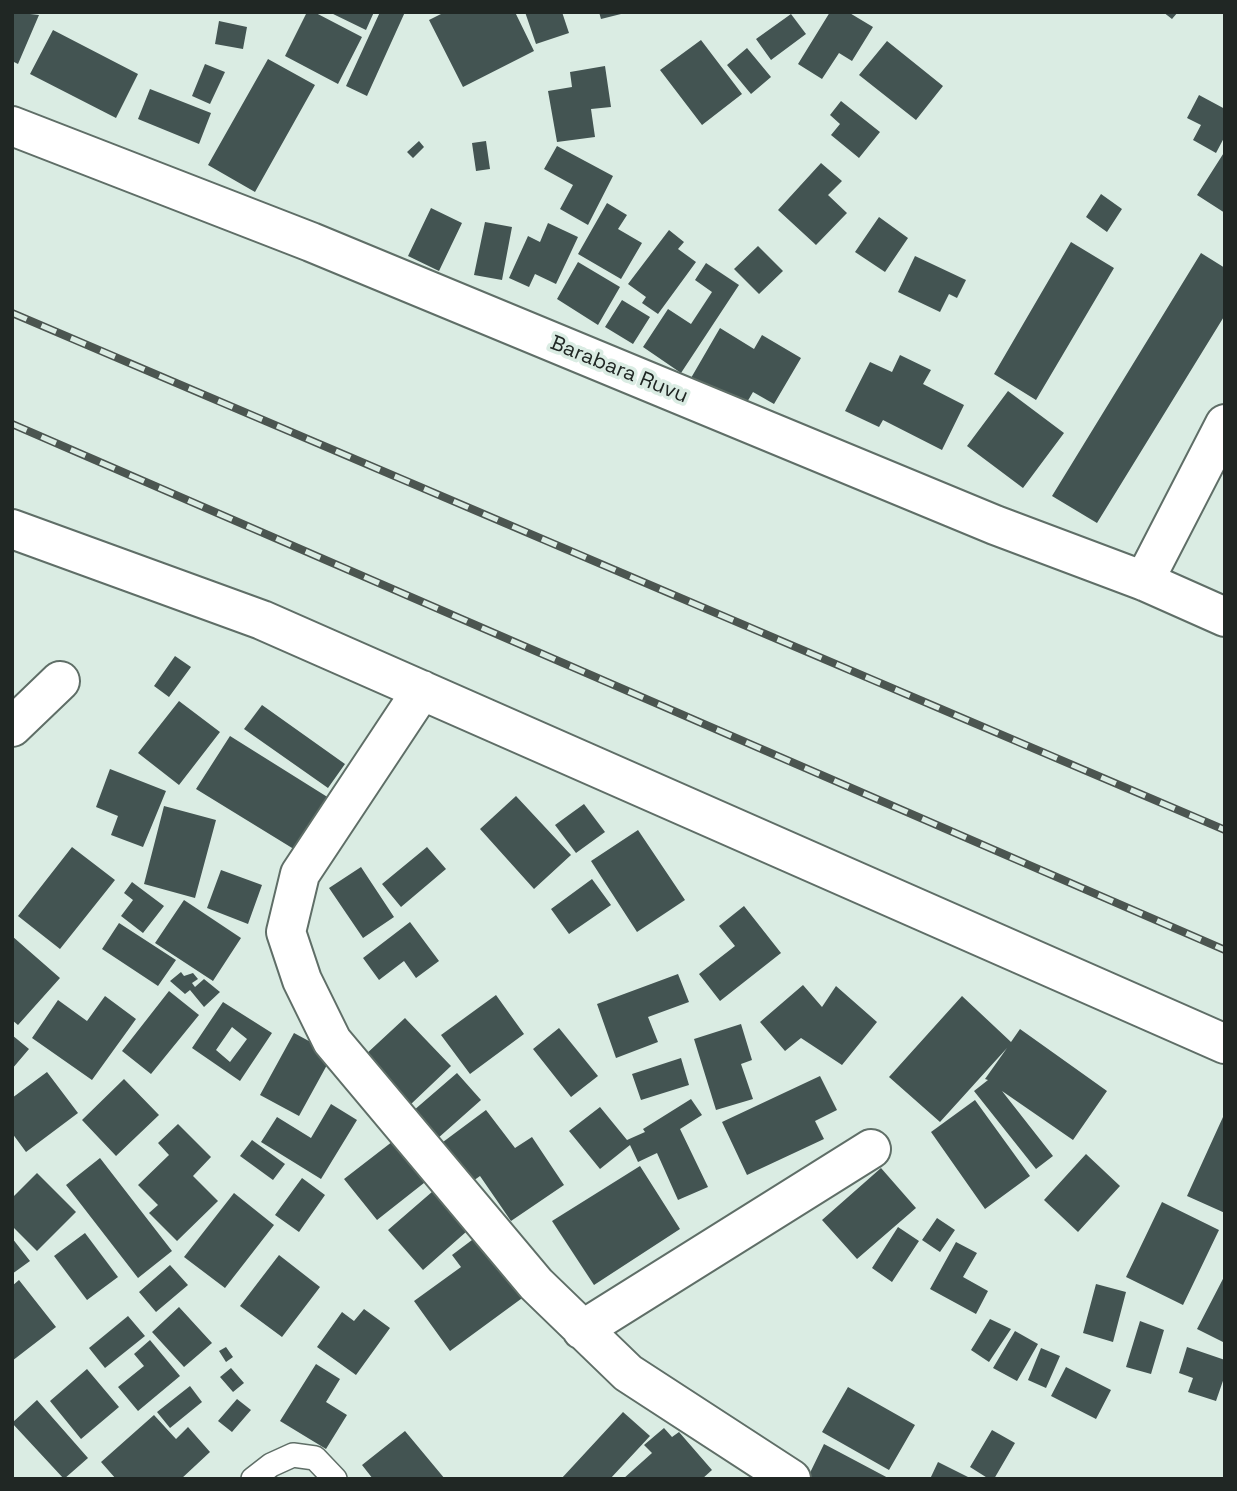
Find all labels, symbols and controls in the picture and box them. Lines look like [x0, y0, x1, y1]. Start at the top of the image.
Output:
street label: Barabara Ruvu [546, 331, 692, 409]

